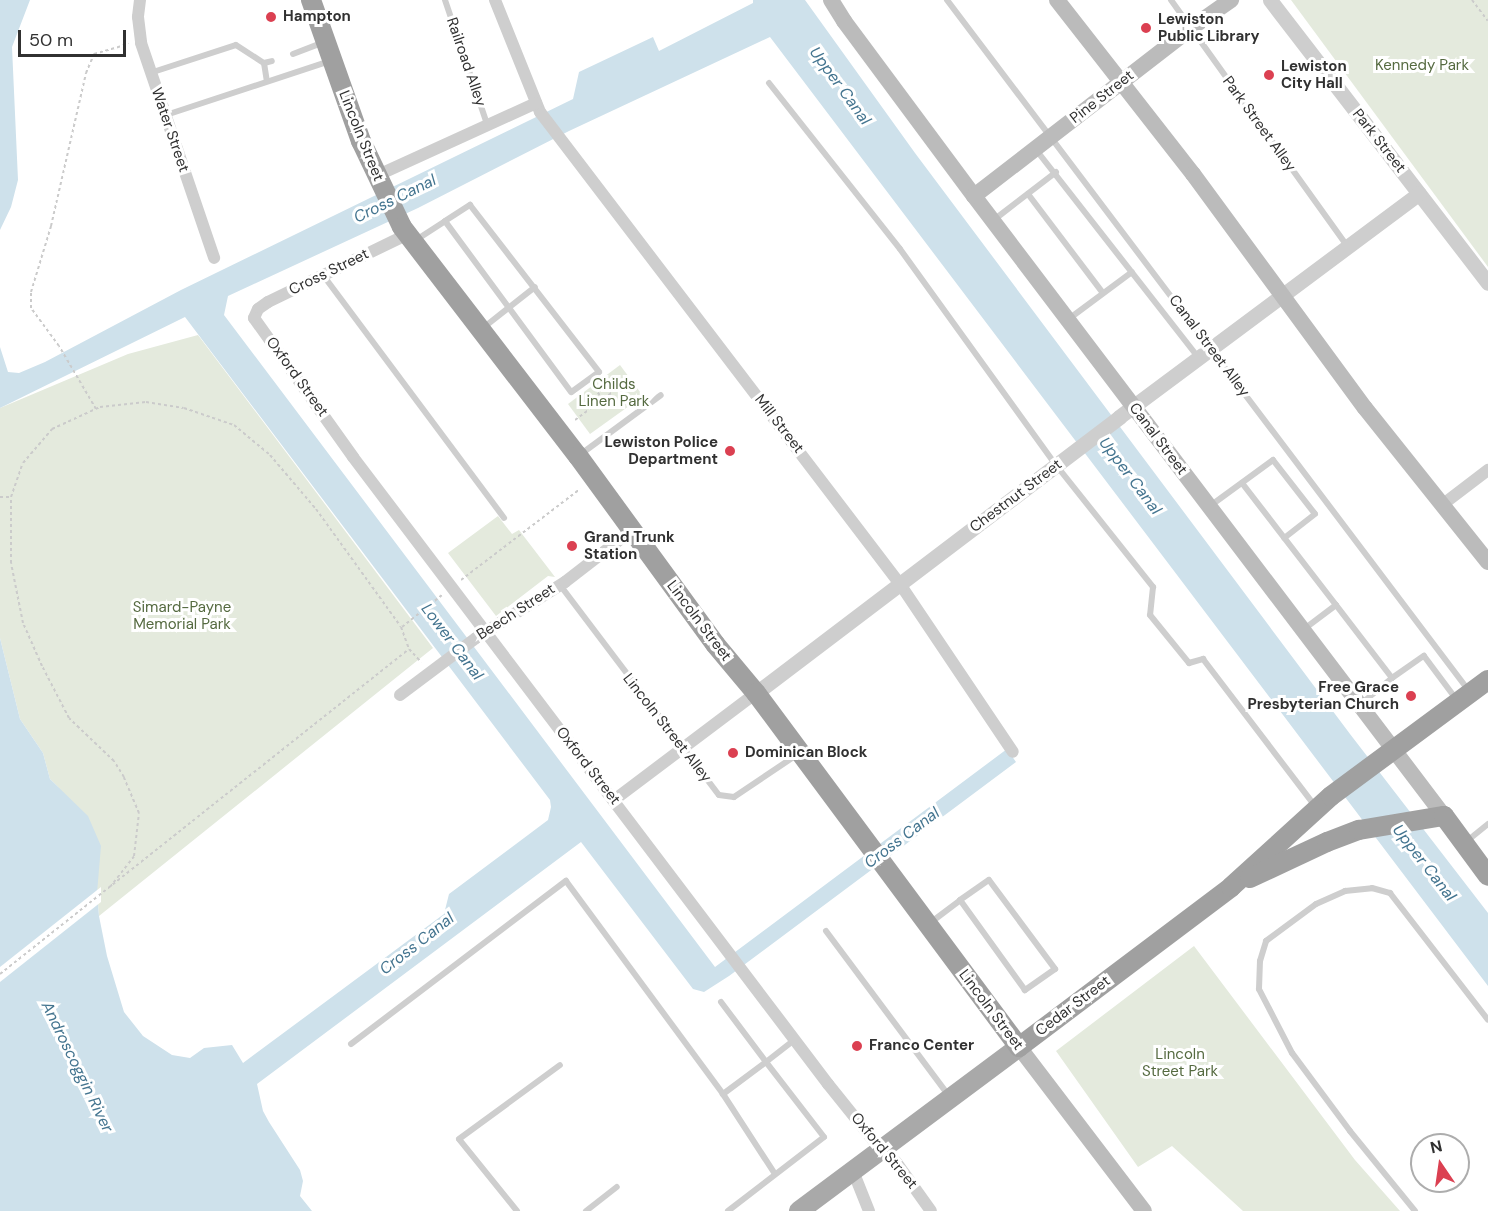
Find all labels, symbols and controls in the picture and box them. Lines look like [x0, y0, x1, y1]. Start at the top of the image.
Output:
place label: Hampton [283, 8, 351, 26]
marker: Hampton [264, 10, 278, 24]
place label: Lewiston Public Library [1158, 10, 1259, 45]
street label: Railroad Alley [442, 15, 490, 109]
scale bar [21, 18, 129, 56]
marker: Lewiston Public Library [1139, 21, 1153, 35]
text: 50 m [29, 28, 73, 52]
water label: Upper Canal [805, 43, 875, 129]
place label: Lewiston City Hall [1281, 57, 1347, 92]
park label: Kennedy Park [1375, 57, 1469, 75]
street label: Pine Street [1067, 67, 1137, 127]
marker: Lewiston City Hall [1262, 68, 1276, 82]
street label: Park Street Alley [1218, 73, 1300, 175]
street label: Water Street [147, 85, 193, 175]
street label: Lincoln Street [335, 88, 387, 184]
street label: Park Street [1348, 105, 1410, 177]
water label: Cross Canal [351, 171, 439, 227]
street label: Cross Street [286, 245, 372, 299]
street label: Canal Street Alley [1165, 292, 1253, 400]
street label: Oxford Street [262, 334, 332, 420]
park label: Childs Linen Park [579, 375, 649, 410]
street label: Mill Street [751, 391, 807, 457]
street label: Canal Street [1125, 399, 1191, 479]
place label: Lewiston Police Department [605, 433, 718, 468]
water label: Upper Canal [1095, 434, 1165, 518]
marker: Lewiston Police Department [723, 444, 737, 458]
street label: Chestnut Street [966, 456, 1066, 536]
place label: Grand Trunk Station [584, 528, 675, 563]
marker: Grand Trunk Station [565, 539, 579, 553]
street label: Lincoln Street [663, 577, 735, 665]
street label: Beech Street [473, 580, 559, 644]
park label: Simard-Payne Memorial Park [133, 598, 231, 633]
water label: Lower Canal [417, 600, 487, 684]
street label: Lincoln Street Alley [619, 670, 715, 786]
place label: Free Grace Presbyterian Church [1247, 678, 1399, 713]
marker: Free Grace Presbyterian Church [1404, 689, 1418, 703]
street label: Oxford Street [552, 723, 624, 809]
place label: Dominican Block [745, 744, 868, 762]
marker: Dominican Block [726, 746, 740, 760]
water label: Cross Canal [861, 803, 943, 873]
water label: Upper Canal [1388, 821, 1460, 905]
water label: Cross Canal [376, 909, 458, 979]
street label: Lincoln Street [955, 966, 1027, 1054]
street label: Cedar Street [1032, 972, 1114, 1040]
water label: Androscoggin River [37, 998, 117, 1136]
place label: Franco Center [869, 1037, 974, 1055]
marker: Franco Center [850, 1039, 864, 1053]
park label: Lincoln Street Park [1142, 1045, 1218, 1080]
street label: Oxford Street [847, 1109, 921, 1193]
north arrow [1410, 1133, 1470, 1193]
text: N [1428, 1135, 1444, 1158]

